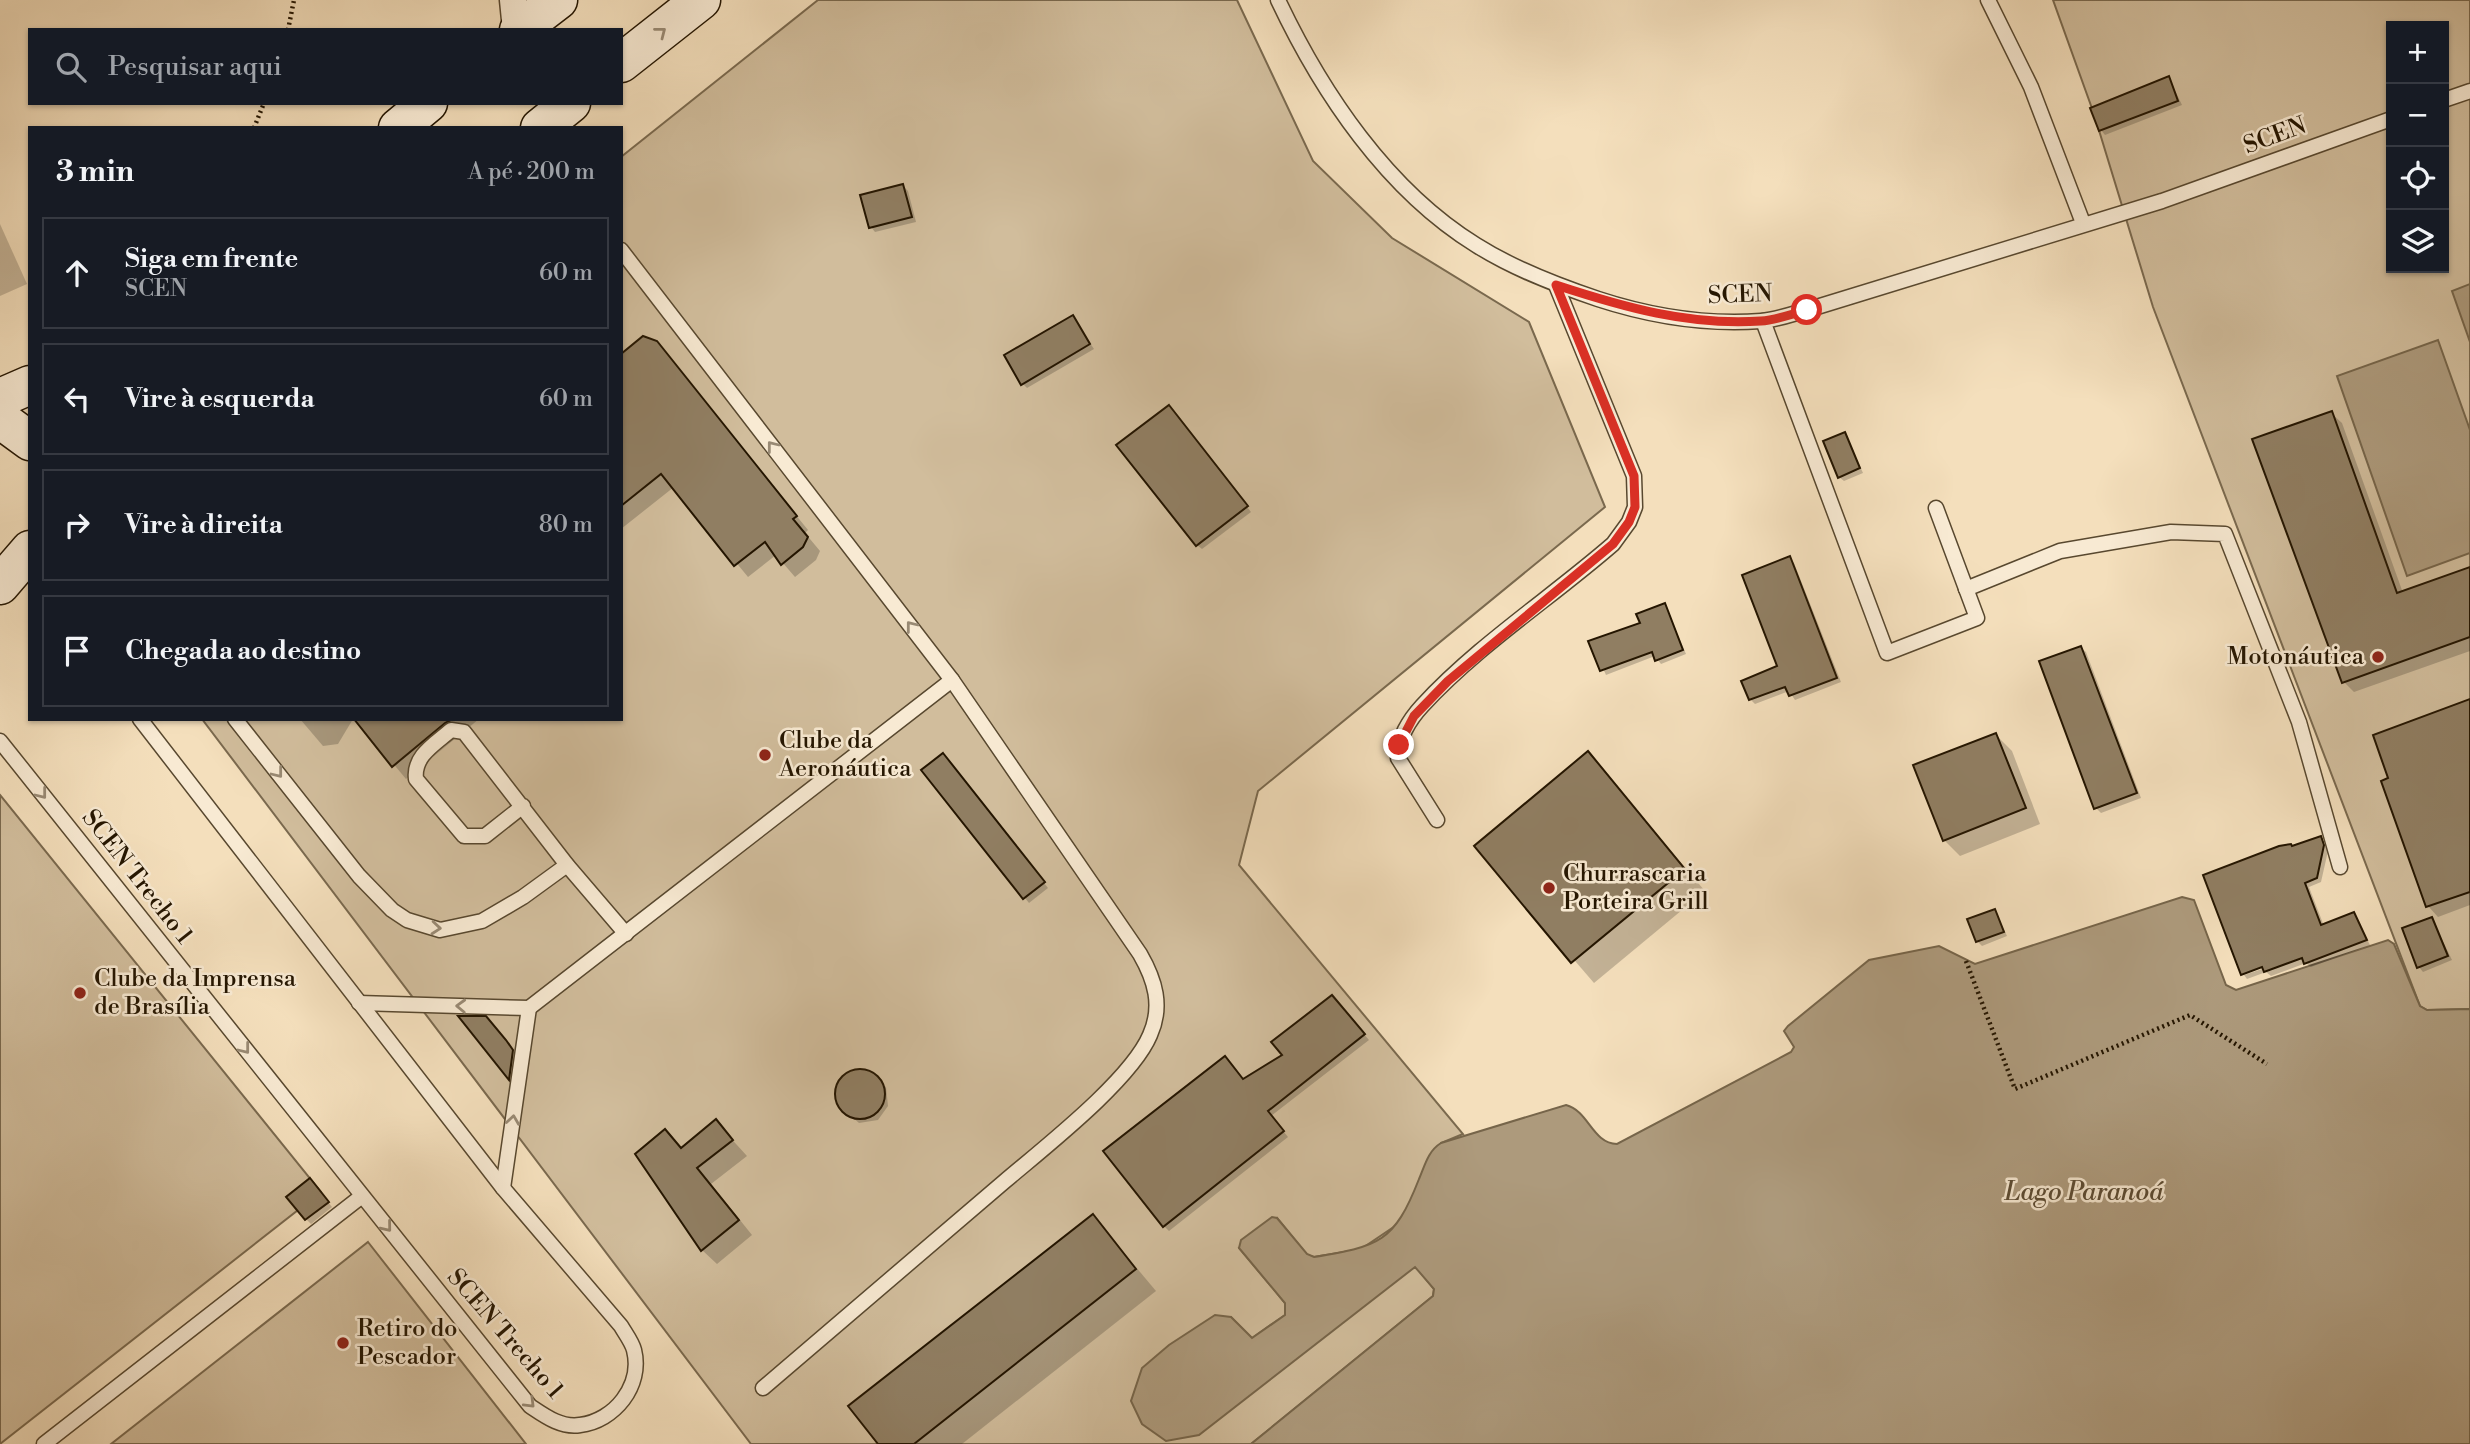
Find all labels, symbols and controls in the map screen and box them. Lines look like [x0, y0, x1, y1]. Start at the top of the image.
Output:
map controls [2386, 21, 2449, 273]
button: + [2386, 21, 2449, 84]
one-way arrow [654, 27, 666, 40]
search box [28, 28, 623, 105]
icon: search [52, 48, 90, 86]
text: Pesquisar aqui [108, 51, 282, 83]
button: − [2386, 84, 2449, 147]
street label: SCEN [2239, 111, 2311, 161]
button: locate [2386, 147, 2449, 210]
text: 3 min [56, 153, 134, 191]
text: A pé · 200 m [468, 158, 595, 186]
button: layers [2386, 210, 2449, 273]
text: Siga em frente [125, 243, 298, 275]
icon: ahead [58, 254, 96, 292]
text: 60 m [539, 259, 593, 287]
text: SCEN [125, 275, 187, 303]
street label: SCEN [1707, 279, 1773, 311]
route start [1791, 294, 1822, 325]
icon: left [58, 380, 96, 418]
text: Vire à esquerda [125, 383, 315, 415]
text: 60 m [539, 385, 593, 413]
one-way arrow [767, 441, 780, 453]
icon: right [58, 506, 96, 544]
text: Vire à direita [125, 509, 283, 541]
text: 80 m [539, 511, 593, 539]
one-way arrow [906, 621, 919, 634]
icon: arrive [58, 632, 96, 670]
text: Chegada ao destino [125, 635, 361, 667]
place label: Motonáutica [2227, 642, 2365, 672]
marker: Motonáutica [2370, 649, 2386, 665]
place label: Clube da Aeronáutica [778, 726, 912, 784]
route end [1383, 729, 1414, 760]
marker: Clube da Aeronáutica [757, 747, 773, 763]
one-way arrow [269, 765, 282, 777]
one-way arrow [34, 787, 47, 799]
street label: SCEN Trecho 1 [75, 804, 199, 951]
place label: Churrascaria Porteira Grill [1563, 859, 1709, 917]
marker: Churrascaria Porteira Grill [1541, 880, 1557, 896]
one-way arrow [431, 920, 442, 935]
place label: Clube da Imprensa de Brasília [94, 964, 297, 1022]
marker: Clube da Imprensa de Brasília [72, 985, 88, 1001]
one-way arrow [455, 998, 466, 1014]
one-way arrow [237, 1041, 249, 1054]
one-way arrow [505, 1115, 520, 1126]
water label: Lago Paranoá [2004, 1176, 2164, 1208]
one-way arrow [378, 1220, 391, 1232]
street label: SCEN Trecho 1 [440, 1263, 570, 1406]
place label: Retiro do Pescador [357, 1314, 458, 1372]
marker: Retiro do Pescador [335, 1335, 351, 1351]
one-way arrow [522, 1395, 535, 1408]

